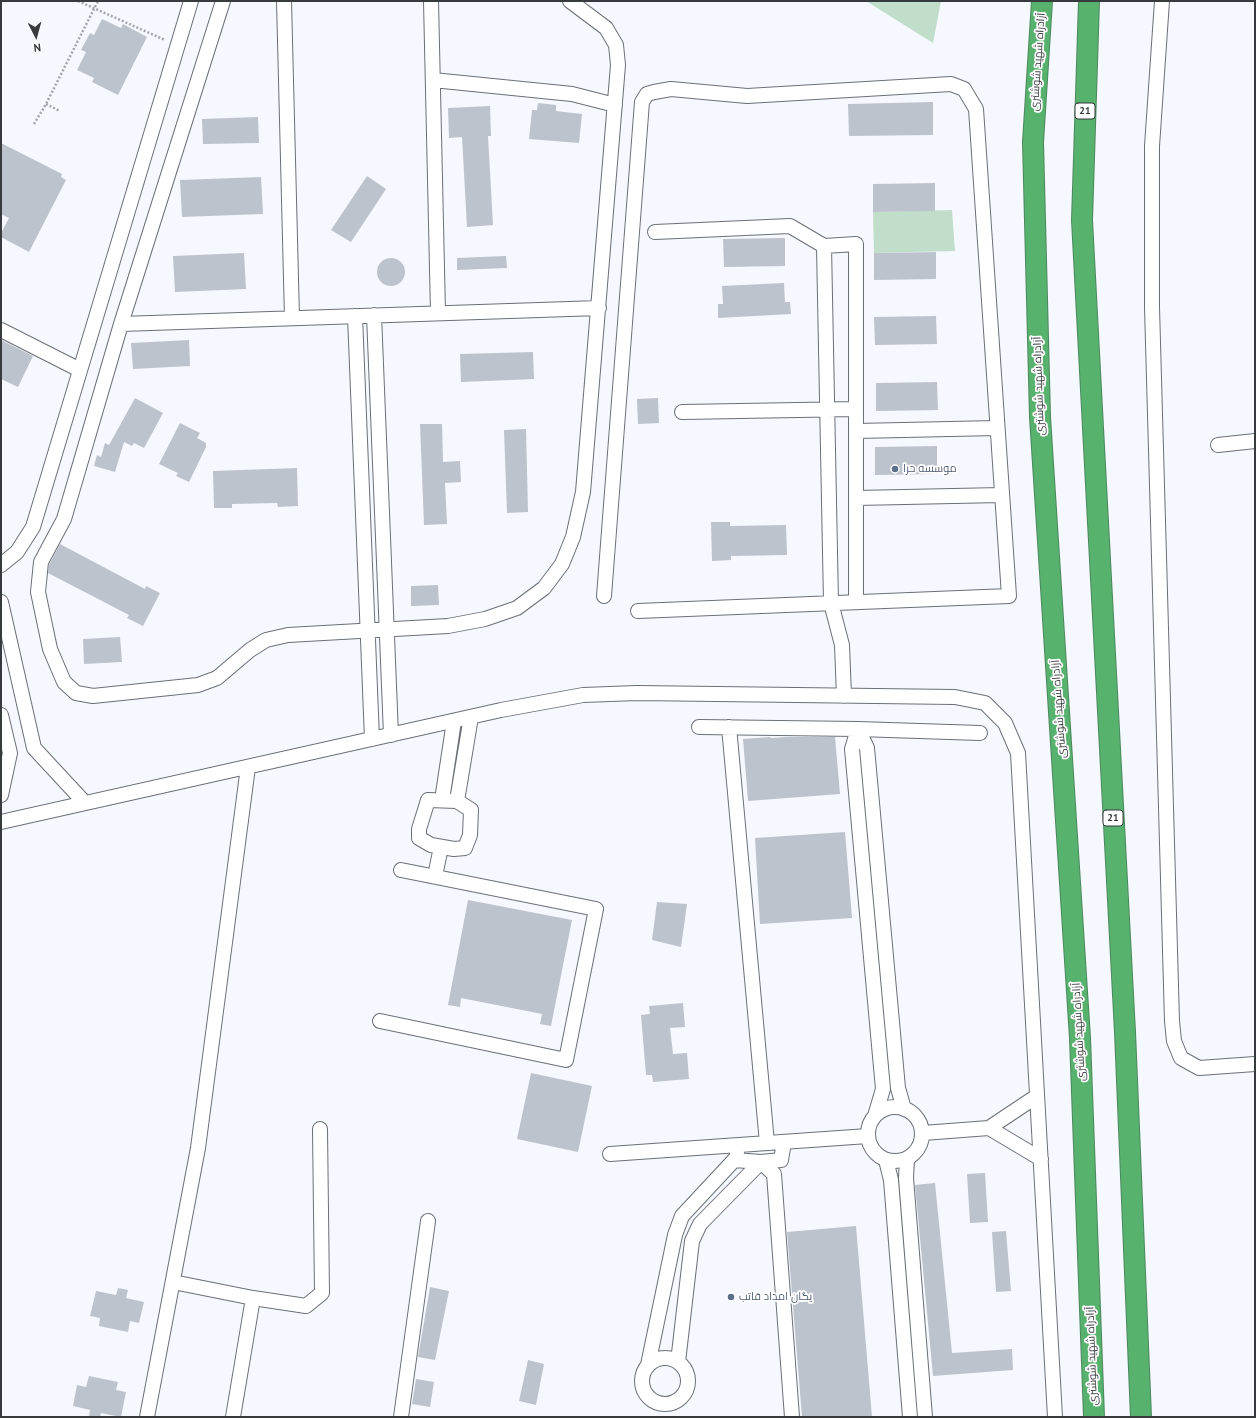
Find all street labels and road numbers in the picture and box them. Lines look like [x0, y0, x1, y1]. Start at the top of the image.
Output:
street label: آزادراه شهید شوشتری [1028, 12, 1048, 112]
road number: 21 [1075, 103, 1095, 119]
street label: آزادراه شهید شوشتری [1031, 336, 1047, 436]
street label: آزادراه شهید شوشتری [1049, 659, 1069, 759]
road number: 21 [1103, 810, 1123, 826]
street label: آزادراه شهید شوشتری [1070, 982, 1088, 1082]
street label: آزادراه شهید شوشتری [1084, 1306, 1100, 1406]

